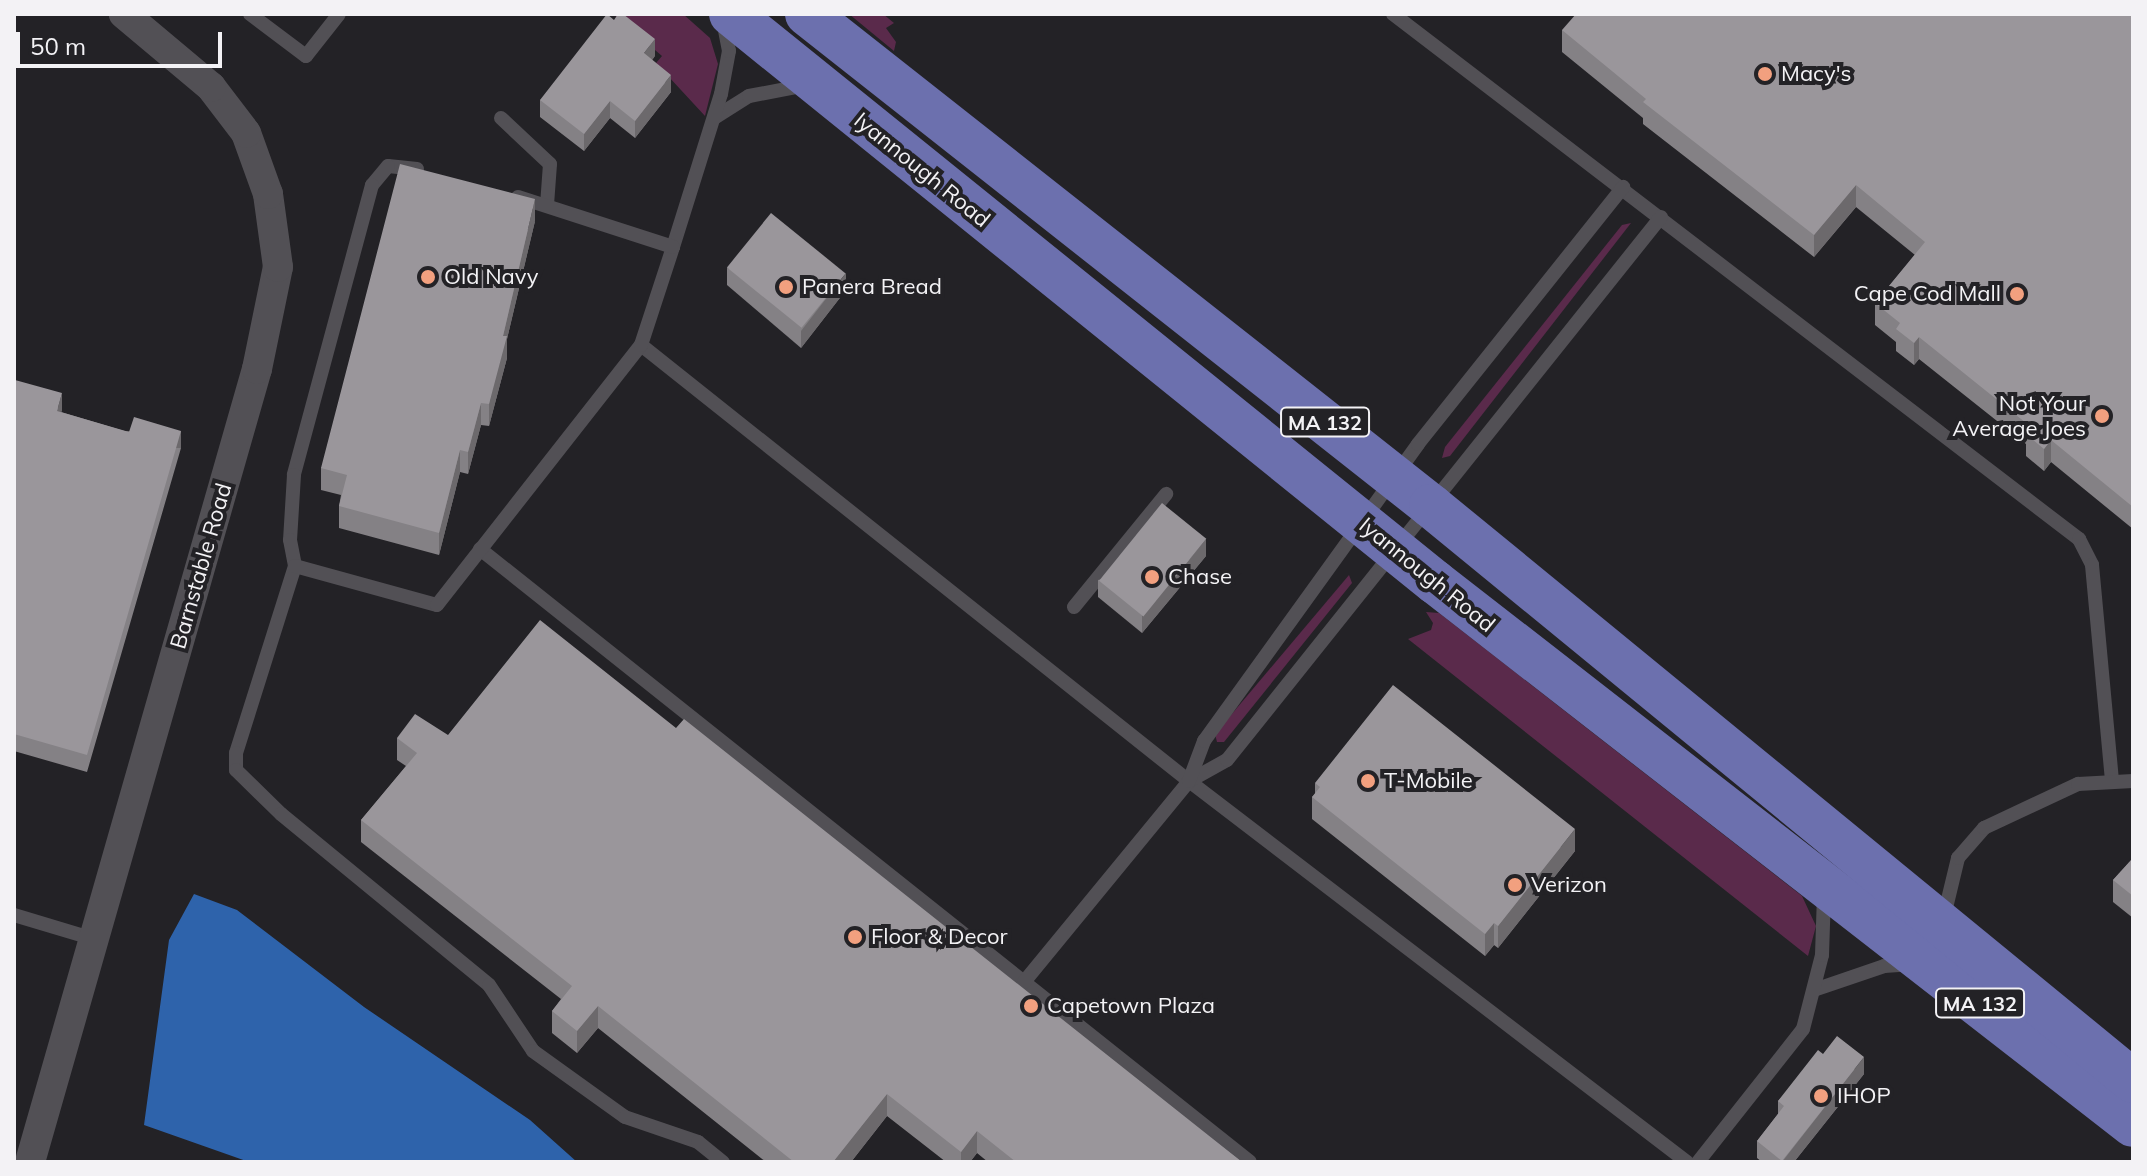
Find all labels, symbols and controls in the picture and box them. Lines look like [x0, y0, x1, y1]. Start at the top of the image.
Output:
scale bar [20, 16, 226, 66]
text: 50 m [30, 31, 86, 61]
place label: Macy's [1781, 61, 1852, 87]
marker: Macy's [1756, 65, 1774, 83]
street label: Iyannough Road [849, 107, 995, 233]
place label: Old Navy [444, 264, 538, 290]
marker: Old Navy [419, 268, 437, 286]
place label: Panera Bread [802, 274, 942, 300]
marker: Panera Bread [777, 278, 795, 296]
place label: Cape Cod Mall [1854, 281, 2001, 307]
marker: Cape Cod Mall [2008, 285, 2026, 303]
place label: Not Your Average Joes [1952, 390, 2086, 442]
road number: MA 132 [1279, 406, 1371, 438]
marker: Not Your Average Joes [2093, 407, 2111, 425]
street label: Barnstable Road [165, 480, 237, 652]
street label: Iyannough Road [1354, 512, 1500, 638]
place label: Chase [1168, 564, 1232, 590]
marker: Chase [1143, 568, 1161, 586]
place label: T-Mobile [1384, 768, 1473, 794]
marker: T-Mobile [1359, 772, 1377, 790]
place label: Verizon [1531, 872, 1607, 898]
marker: Verizon [1506, 876, 1524, 894]
place label: Floor & Decor [871, 924, 1008, 950]
marker: Floor & Decor [846, 928, 864, 946]
road number: MA 132 [1934, 987, 2026, 1019]
place label: Capetown Plaza [1047, 993, 1215, 1019]
marker: Capetown Plaza [1022, 997, 1040, 1015]
place label: IHOP [1837, 1083, 1891, 1109]
marker: IHOP [1812, 1087, 1830, 1105]

